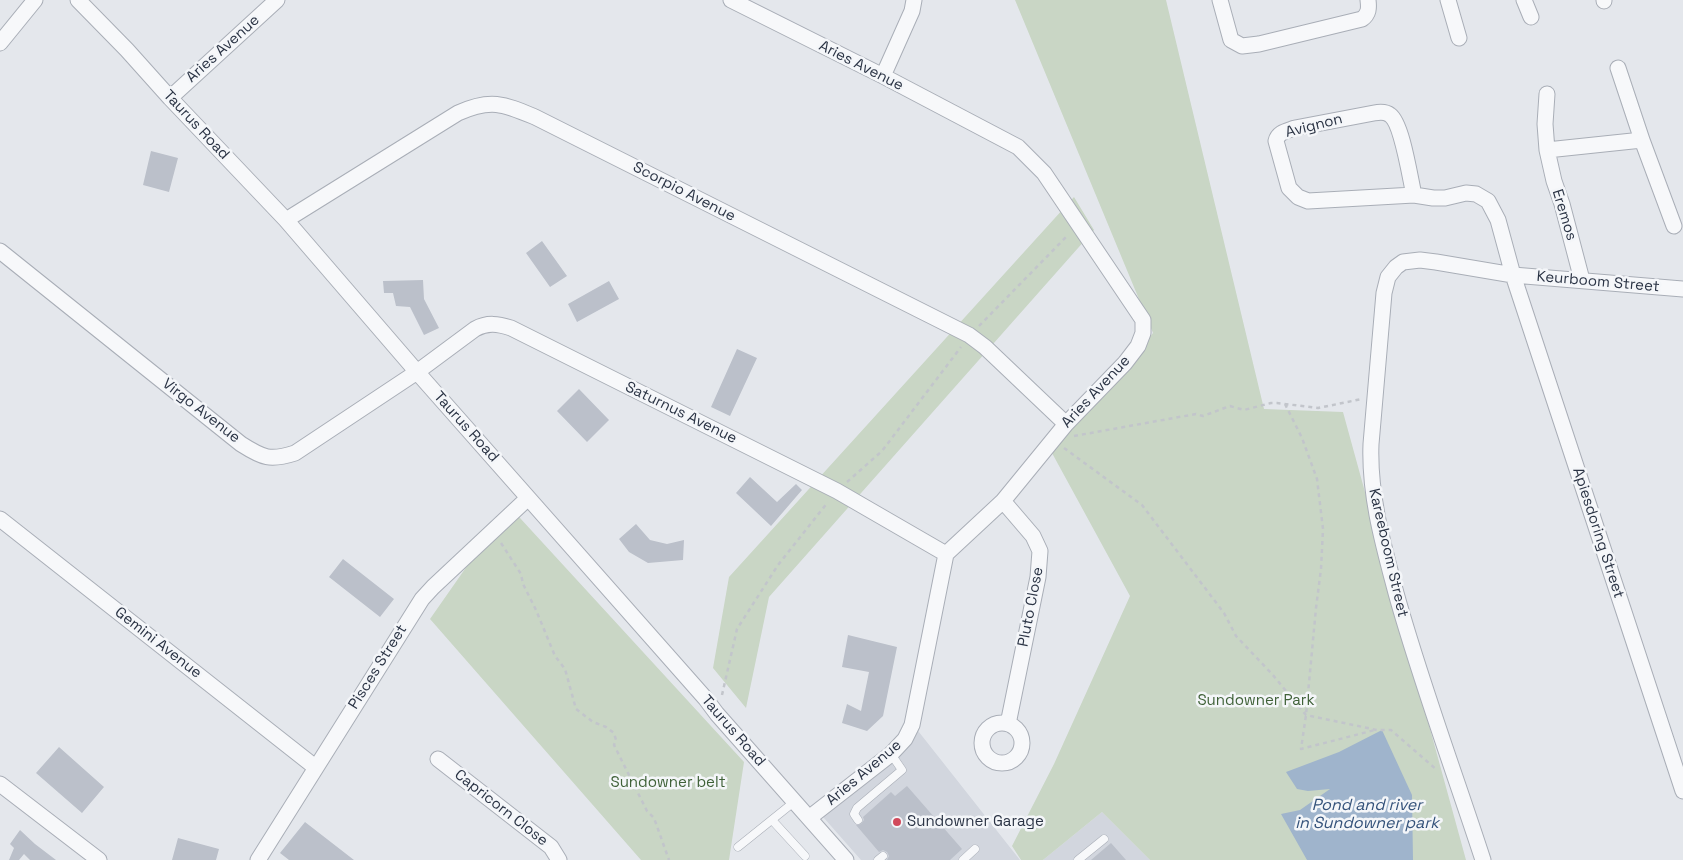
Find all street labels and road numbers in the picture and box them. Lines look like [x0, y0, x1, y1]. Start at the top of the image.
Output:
street label: Aries Avenue [183, 11, 263, 87]
street label: Aries Avenue [816, 37, 906, 95]
street label: Taurus Road [159, 86, 233, 164]
street label: Avignon [1284, 110, 1344, 142]
street label: Scorpio Avenue [630, 158, 738, 226]
street label: Eremos [1548, 187, 1580, 243]
street label: Keurboom Street [1536, 268, 1660, 296]
street label: Aries Avenue [1058, 352, 1134, 432]
street label: Virgo Avenue [158, 375, 244, 447]
street label: Saturnus Avenue [622, 378, 740, 448]
street label: Taurus Road [430, 388, 502, 466]
street label: Apiesdoring Street [1568, 465, 1628, 601]
street label: Kareeboom Street [1364, 487, 1412, 619]
street label: Pluto Close [1014, 566, 1048, 648]
street label: Gemini Avenue [111, 604, 205, 682]
street label: Pisces Street [345, 622, 411, 712]
street label: Taurus Road [697, 692, 769, 770]
street label: Aries Avenue [823, 736, 905, 810]
street label: Capricorn Close [451, 766, 551, 850]

